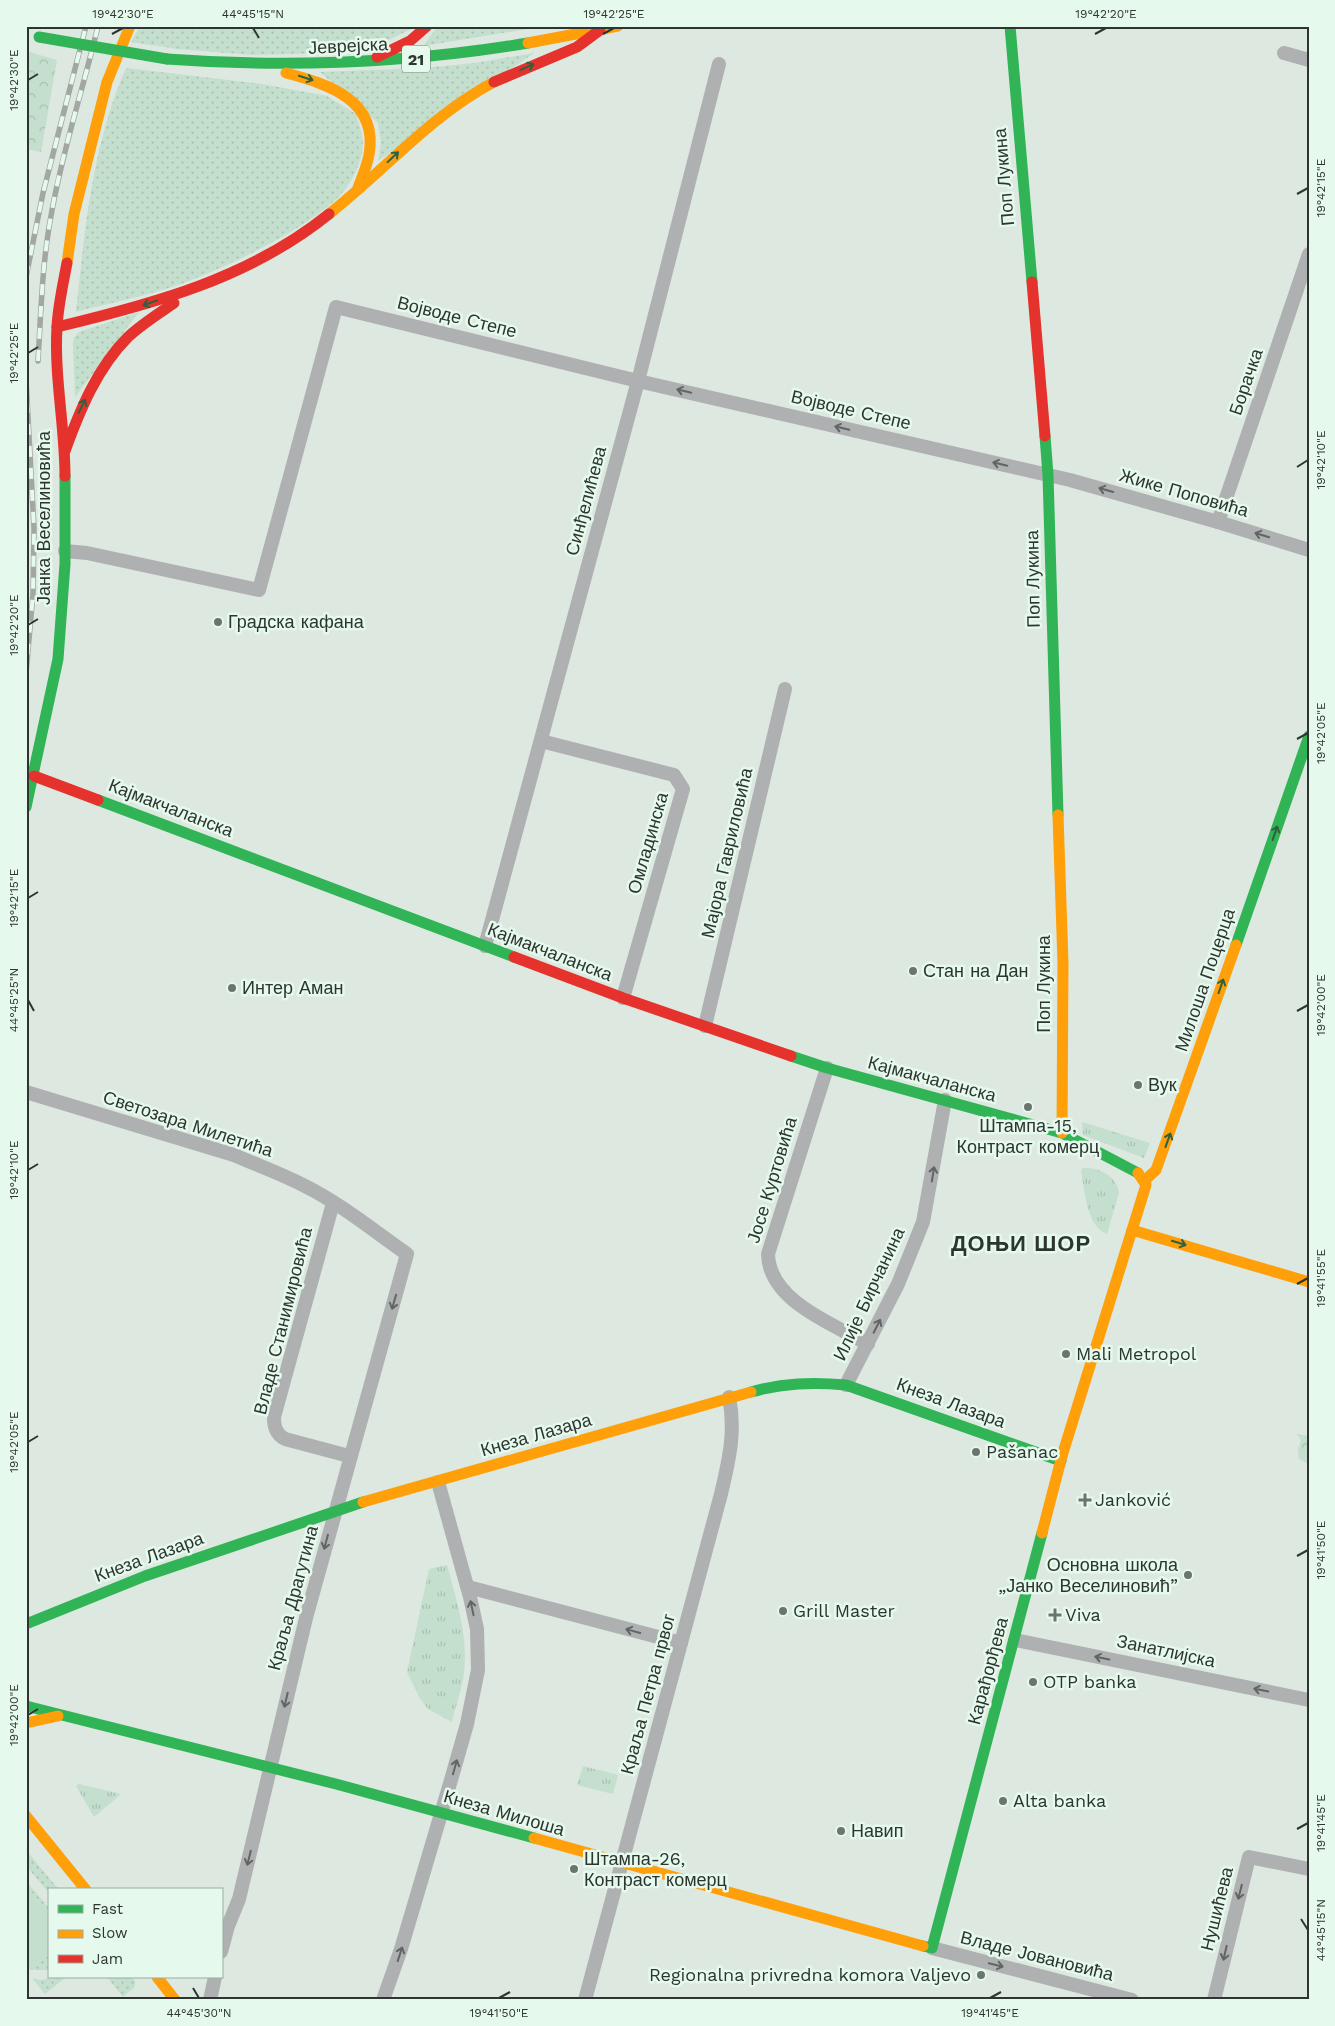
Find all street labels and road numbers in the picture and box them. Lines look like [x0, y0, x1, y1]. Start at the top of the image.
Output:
street label: Јеврејска [308, 33, 389, 58]
road number: 21 [402, 46, 430, 72]
street label: Поп Лукина [989, 126, 1018, 227]
street label: Војводе Степе [395, 292, 519, 342]
street label: Борачка [1224, 345, 1267, 418]
street label: Војводе Степе [789, 386, 913, 434]
street label: Јанка Веселиновића [33, 430, 54, 605]
street label: Синђелићева [561, 443, 610, 558]
street label: Жике Поповића [1117, 464, 1252, 521]
street label: Поп Лукина [1021, 529, 1044, 628]
street label: Мајора Гавриловића [697, 765, 757, 940]
street label: Кајмакчаланска [106, 774, 237, 841]
street label: Омладинска [623, 789, 672, 896]
street label: Милоша Поцерца [1170, 905, 1239, 1054]
street label: Кајмакчаланска [485, 918, 616, 985]
street label: Поп Лукина [1033, 934, 1054, 1033]
street label: Кајмакчаланска [866, 1051, 999, 1106]
street label: Светозара Милетића [101, 1086, 277, 1161]
street label: Јосе Куртовића [742, 1113, 801, 1245]
street label: Илије Бирчанина [829, 1223, 909, 1364]
street label: Владе Станимировића [249, 1224, 316, 1417]
street label: Кнеза Лазара [894, 1373, 1009, 1432]
street label: Кнеза Лазара [478, 1408, 595, 1460]
street label: Краља Драгутина [263, 1522, 322, 1673]
street label: Кнеза Лазара [92, 1527, 207, 1586]
street label: Краља Петра првог [616, 1611, 679, 1776]
street label: Карађорђева [963, 1614, 1012, 1727]
street label: Занатлијска [1115, 1630, 1218, 1671]
street label: Кнеза Милоша [441, 1785, 568, 1840]
street label: Нушићева [1196, 1864, 1237, 1953]
street label: Владе Јовановића [958, 1926, 1117, 1985]

